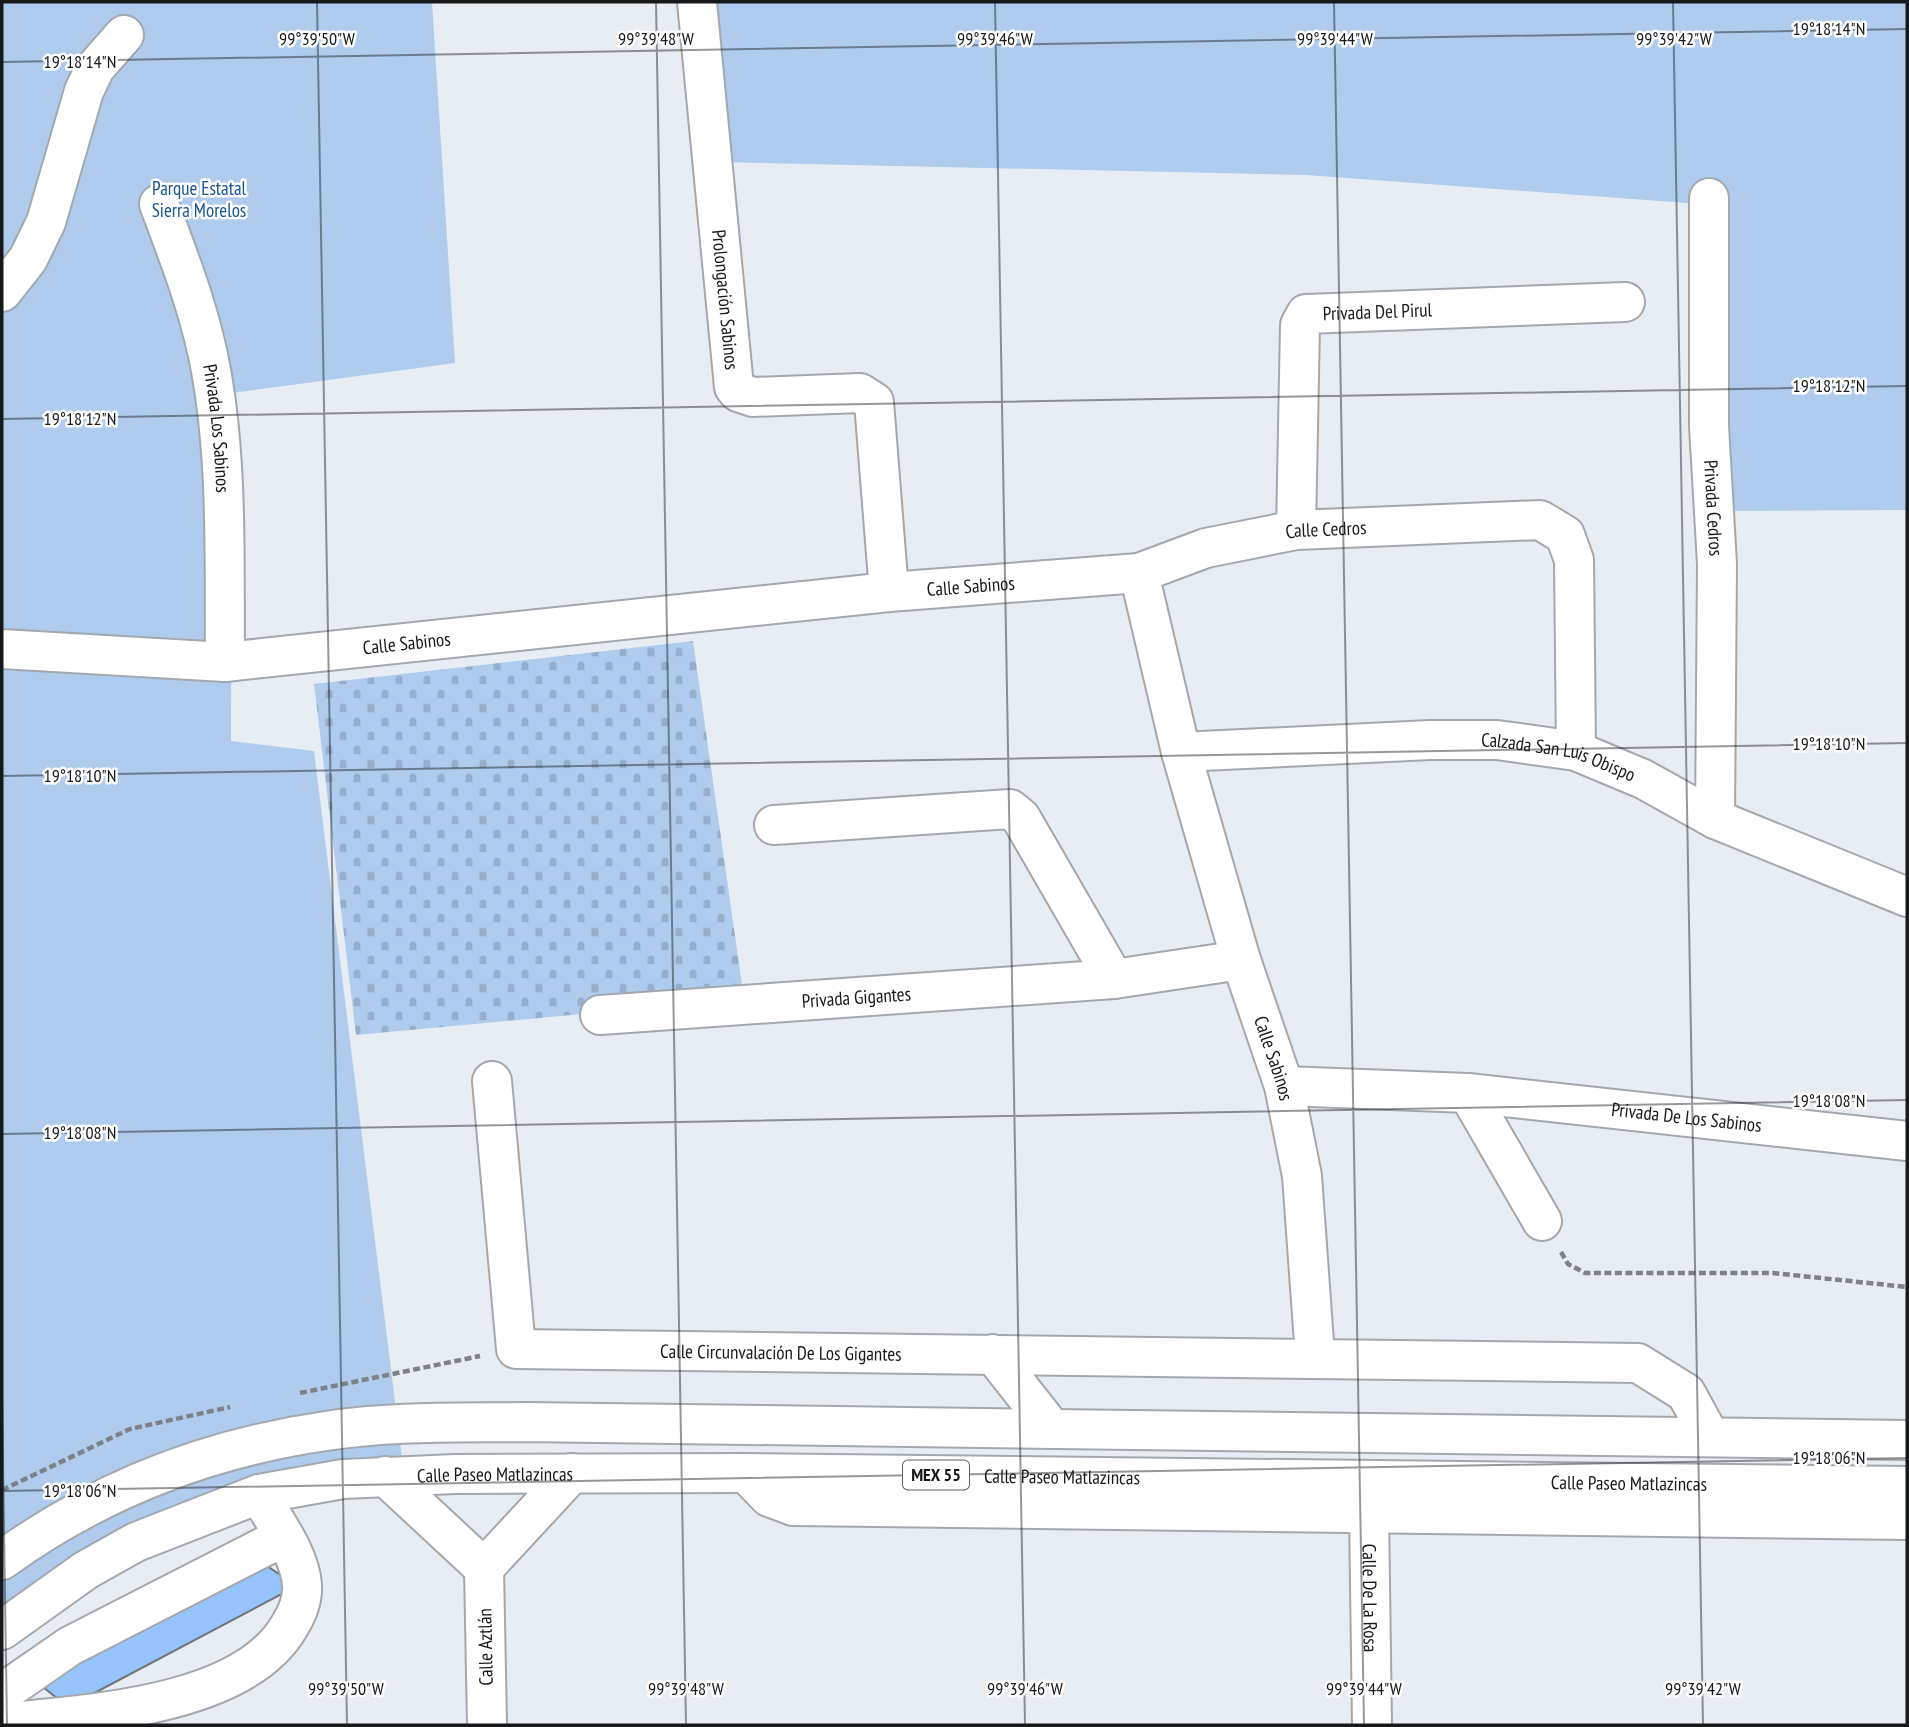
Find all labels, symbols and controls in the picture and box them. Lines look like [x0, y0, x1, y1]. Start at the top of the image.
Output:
text: 19°18'14"N [1793, 17, 1865, 40]
text: 99°39'50"W [279, 27, 355, 50]
text: 99°39'48"W [618, 27, 694, 50]
text: 99°39'46"W [957, 27, 1033, 50]
text: 99°39'44"W [1297, 27, 1373, 50]
text: 99°39'42"W [1636, 27, 1712, 50]
text: 19°18'14"N [44, 50, 116, 73]
park label: Parque Estatal Sierra Morelos [152, 176, 246, 222]
street label: Prolongación Sabinos [707, 228, 744, 371]
street label: Privada Del Pirul [1322, 297, 1433, 325]
street label: Privada Los Sabinos [198, 362, 235, 493]
text: 19°18'12"N [1793, 374, 1865, 397]
text: 19°18'12"N [44, 407, 116, 430]
street label: Privada Cedros [1699, 459, 1729, 557]
street label: Calle Cedros [1283, 515, 1367, 544]
street label: Calle Sabinos [926, 570, 1015, 601]
street label: Calle Sabinos [362, 626, 452, 659]
street label: Calzada San Luis Obispo [1481, 728, 1639, 787]
text: 19°18'10"N [1793, 732, 1865, 755]
text: 19°18'10"N [44, 764, 116, 787]
street label: Privada Gigantes [801, 981, 912, 1013]
street label: Calle Sabinos [1249, 1013, 1299, 1103]
text: 19°18'08"N [1793, 1089, 1865, 1112]
street label: Privada De Los Sabinos [1610, 1097, 1763, 1137]
text: 19°18'08"N [44, 1121, 116, 1144]
street label: Calle Circunvalación De Los Gigantes [660, 1339, 902, 1366]
text: 19°18'06"N [1793, 1446, 1865, 1469]
road number: MEX 55 [903, 1460, 969, 1490]
street label: Calle Paseo Matlazincas [416, 1462, 573, 1488]
street label: Calle Paseo Matlazincas [984, 1464, 1140, 1489]
street label: Calle Paseo Matlazincas [1551, 1470, 1707, 1496]
text: 19°18'06"N [44, 1479, 116, 1502]
street label: Calle De La Rosa [1357, 1544, 1383, 1652]
street label: Calle Aztlán [472, 1608, 498, 1686]
text: 99°39'50"W [308, 1677, 384, 1700]
text: 99°39'48"W [648, 1677, 724, 1700]
text: 99°39'46"W [987, 1677, 1063, 1700]
text: 99°39'44"W [1326, 1677, 1402, 1700]
text: 99°39'42"W [1665, 1677, 1741, 1700]

